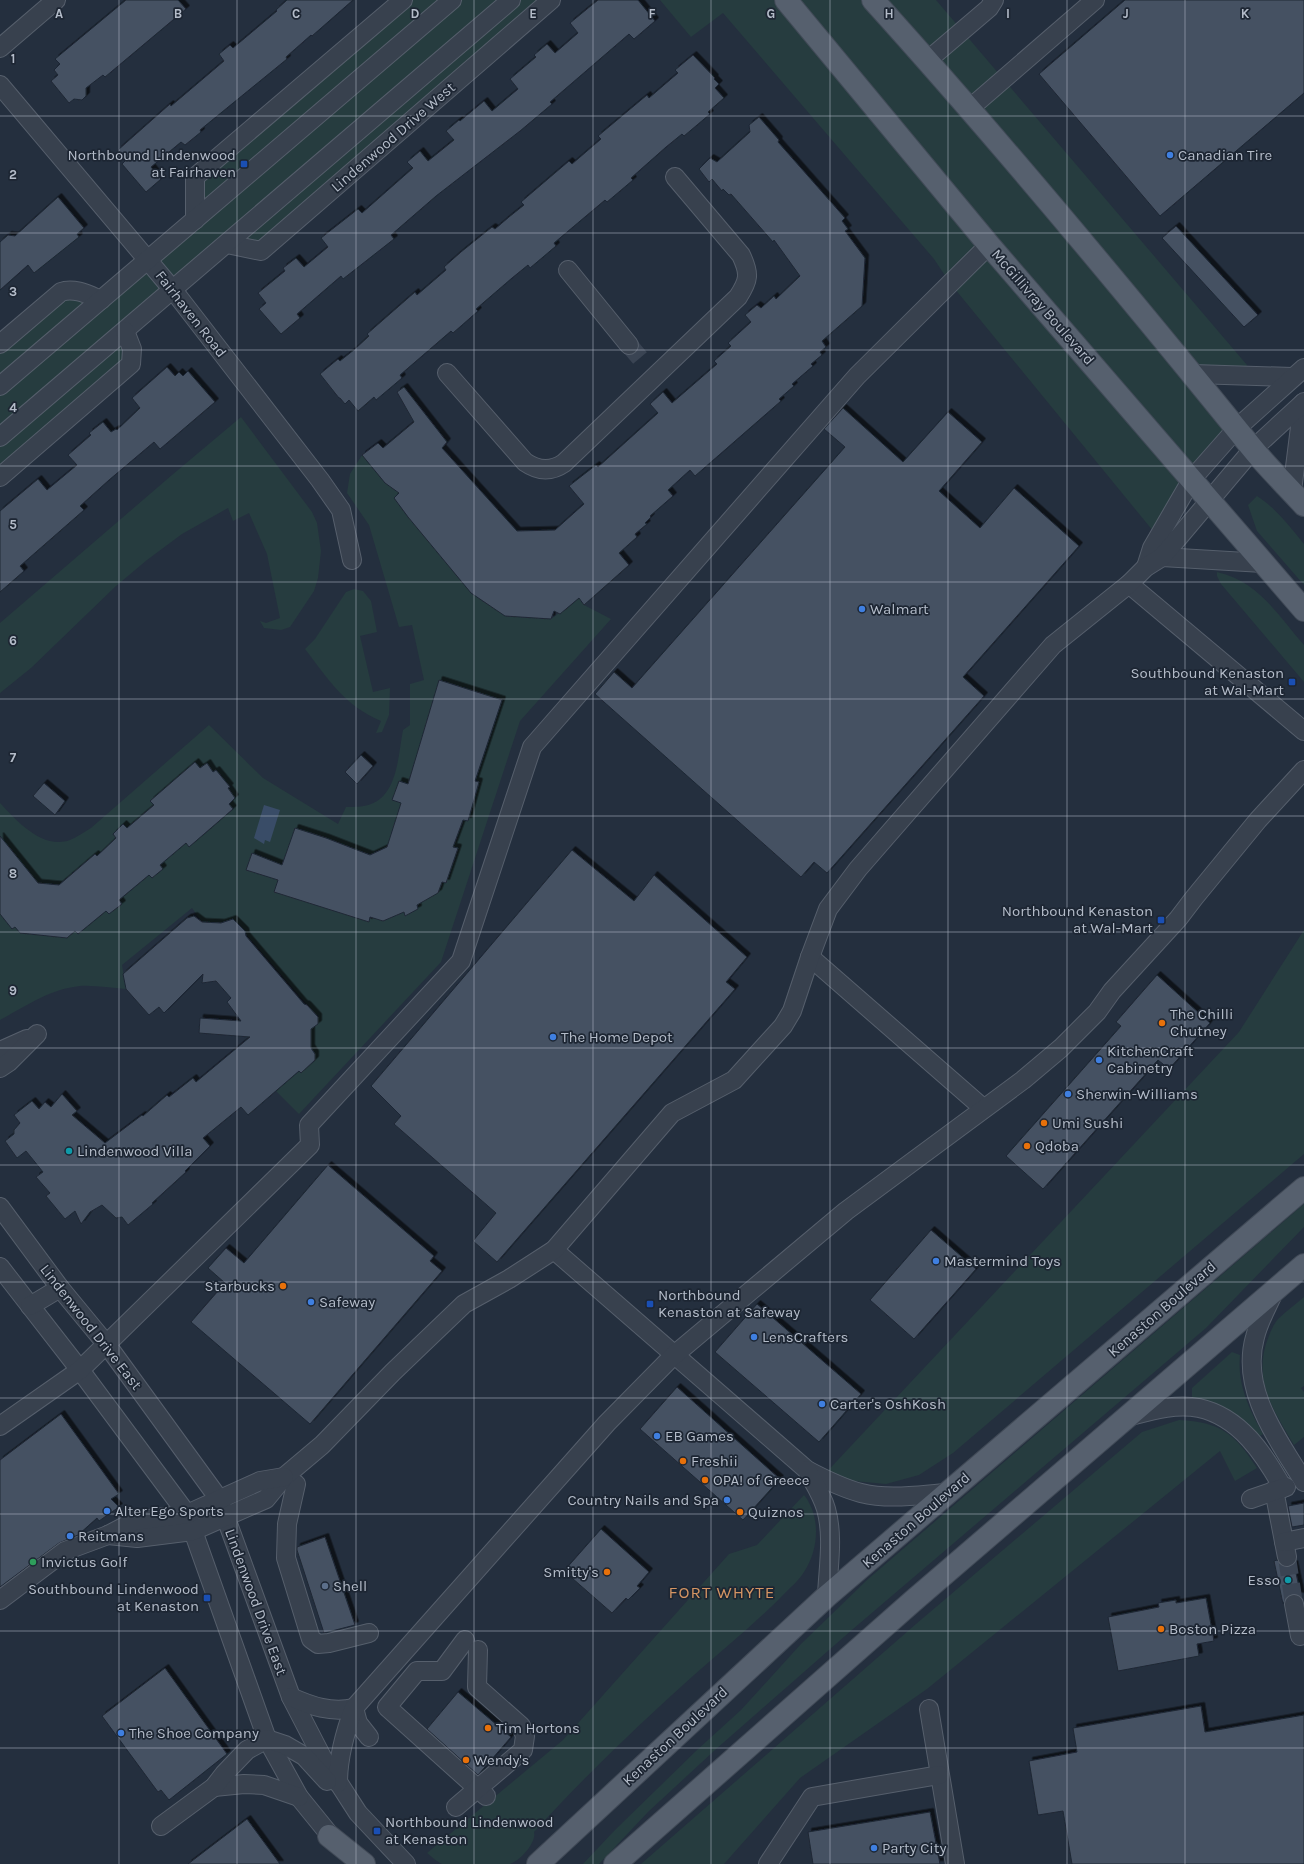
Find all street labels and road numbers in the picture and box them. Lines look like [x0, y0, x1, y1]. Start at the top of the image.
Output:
street label: Lindenwood Drive West [327, 78, 459, 196]
street label: McGillivray Boulevard [988, 245, 1098, 369]
street label: Fairhaven Road [151, 267, 231, 361]
street label: Kenaston Boulevard [1104, 1257, 1220, 1361]
street label: Lindenwood Drive East [36, 1261, 146, 1394]
street label: Kenaston Boulevard [858, 1468, 974, 1572]
street label: Lindenwood Drive East [221, 1526, 291, 1678]
street label: Kenaston Boulevard [619, 1683, 731, 1789]

